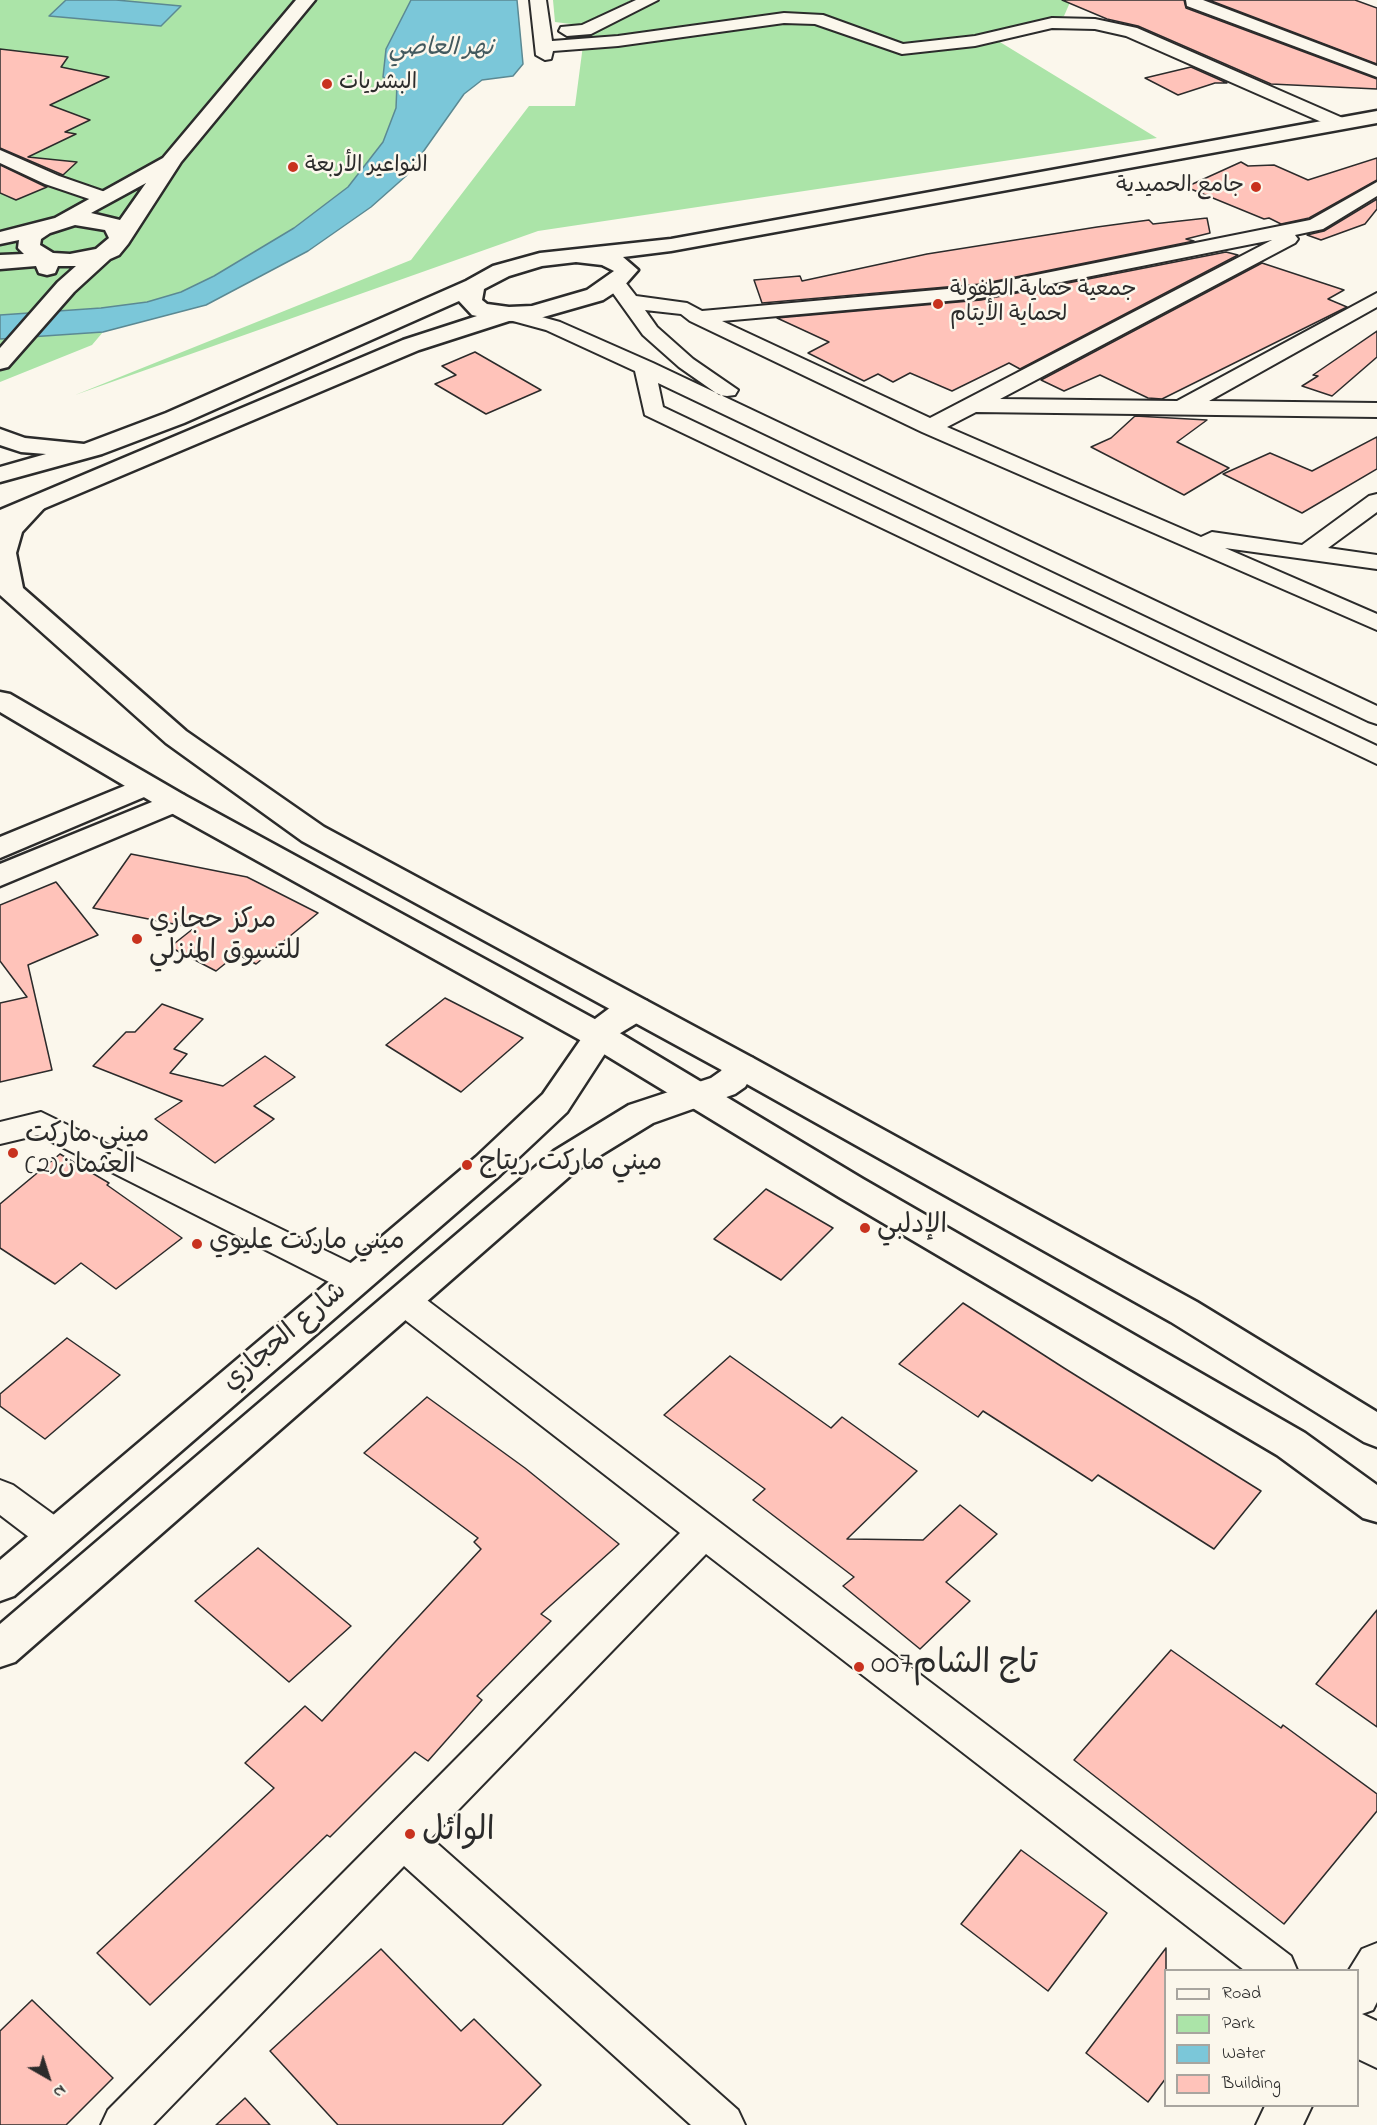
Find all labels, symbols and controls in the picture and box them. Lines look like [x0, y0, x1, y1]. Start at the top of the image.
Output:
water label: نهر العاصي [389, 36, 493, 64]
place label: البشريات [339, 71, 417, 97]
marker: البشريات [320, 77, 334, 91]
place label: النواعير الأربعة [305, 154, 428, 180]
marker: النواعير الأربعة [286, 160, 300, 174]
place label: جامع الحميدية [1116, 174, 1244, 200]
marker: جامع الحميدية [1249, 180, 1263, 194]
place label: جمعية حماية الطفولة لحماية الأيتام [950, 278, 1136, 330]
marker: جمعية حماية الطفولة لحماية الأيتام [931, 297, 945, 311]
place label: مركز حجازي للتسوق المنزلي [149, 907, 301, 970]
marker: مركز حجازي للتسوق المنزلي [130, 932, 144, 946]
place label: ميني ماركت العثمان(2) [25, 1121, 149, 1184]
marker: ميني ماركت العثمان(2) [6, 1146, 20, 1160]
place label: ميني ماركت ريتاج [479, 1149, 662, 1181]
marker: ميني ماركت ريتاج [460, 1158, 474, 1172]
place label: الإدلبي [877, 1212, 947, 1244]
marker: الإدلبي [858, 1221, 872, 1235]
place label: ميني ماركت عليوي [209, 1228, 405, 1260]
marker: ميني ماركت عليوي [190, 1237, 204, 1251]
street label: شارع الحجازي [217, 1277, 355, 1399]
place label: تاج الشام007 [871, 1647, 1038, 1687]
marker: تاج الشام007 [852, 1660, 866, 1674]
place label: الوائل [422, 1814, 495, 1854]
marker: الوائل [403, 1827, 417, 1841]
legend [1164, 1969, 1359, 2107]
text: Road [1222, 1981, 1261, 2007]
text: Park [1222, 2011, 1255, 2037]
text: Water [1222, 2041, 1265, 2067]
north arrow [18, 2047, 78, 2107]
text: Building [1222, 2071, 1281, 2097]
text: N [48, 2078, 71, 2104]

